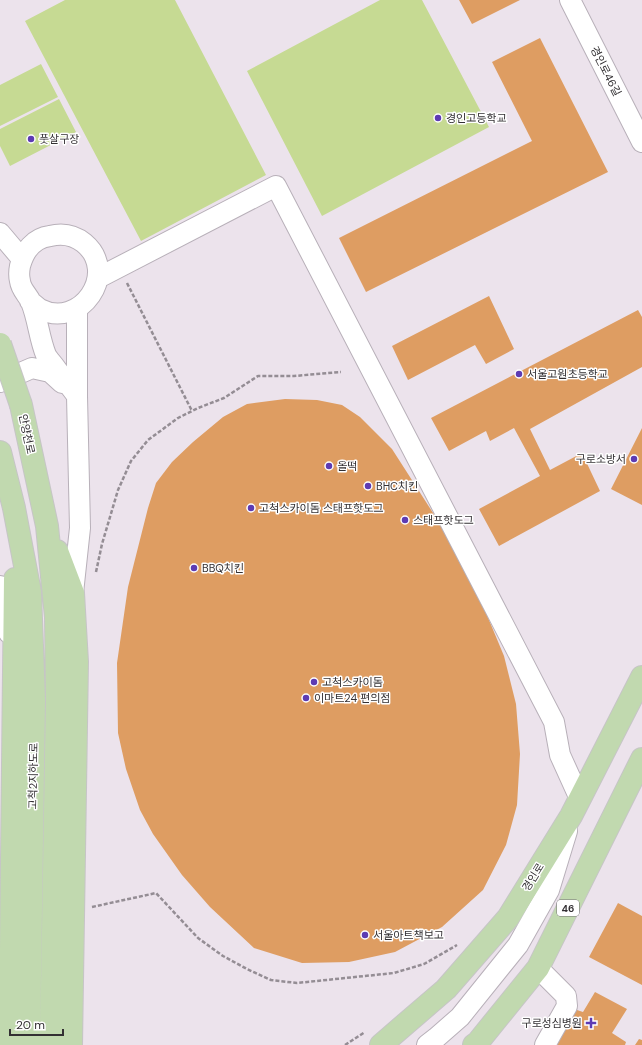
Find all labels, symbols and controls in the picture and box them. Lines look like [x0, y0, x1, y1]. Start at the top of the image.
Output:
street label: 경인로46길 [587, 44, 625, 98]
place label: 경인고등학교 [446, 111, 507, 125]
marker: 경인고등학교 [433, 113, 443, 123]
place label: 풋살구장 [39, 132, 79, 146]
marker: 풋살구장 [26, 134, 36, 144]
place label: 서울고원초등학교 [527, 367, 608, 381]
marker: 서울고원초등학교 [514, 369, 524, 379]
street label: 안양천로 [16, 413, 38, 455]
place label: 구로소방서 [575, 452, 626, 466]
marker: 구로소방서 [629, 454, 639, 464]
place label: 올떡 [337, 459, 357, 473]
marker: 올떡 [324, 461, 334, 471]
place label: BHC치킨 [376, 479, 418, 493]
marker: BHC치킨 [363, 481, 373, 491]
place label: 고척스카이돔 스태프핫도그 [259, 501, 383, 515]
marker: 고척스카이돔 스태프핫도그 [246, 503, 256, 513]
place label: 스태프핫도그 [413, 513, 474, 527]
marker: 스태프핫도그 [400, 515, 410, 525]
place label: BBQ치킨 [202, 561, 244, 575]
marker: BBQ치킨 [189, 563, 199, 573]
place label: 고척스카이돔 [322, 675, 383, 689]
marker: 고척스카이돔 [309, 677, 319, 687]
place label: 이마트24 편의점 [314, 691, 390, 705]
marker: 이마트24 편의점 [301, 693, 311, 703]
street label: 고척2지하도로 [25, 742, 41, 810]
street label: 경인로 [519, 860, 547, 894]
road number: 46 [557, 900, 579, 916]
place label: 서울아트책보고 [373, 928, 444, 942]
marker: 서울아트책보고 [360, 930, 370, 940]
scale bar [10, 1011, 63, 1037]
place label: 구로성심병원 [521, 1016, 582, 1030]
text: 20 m [16, 1017, 45, 1033]
marker: 구로성심병원 [585, 1017, 597, 1029]

